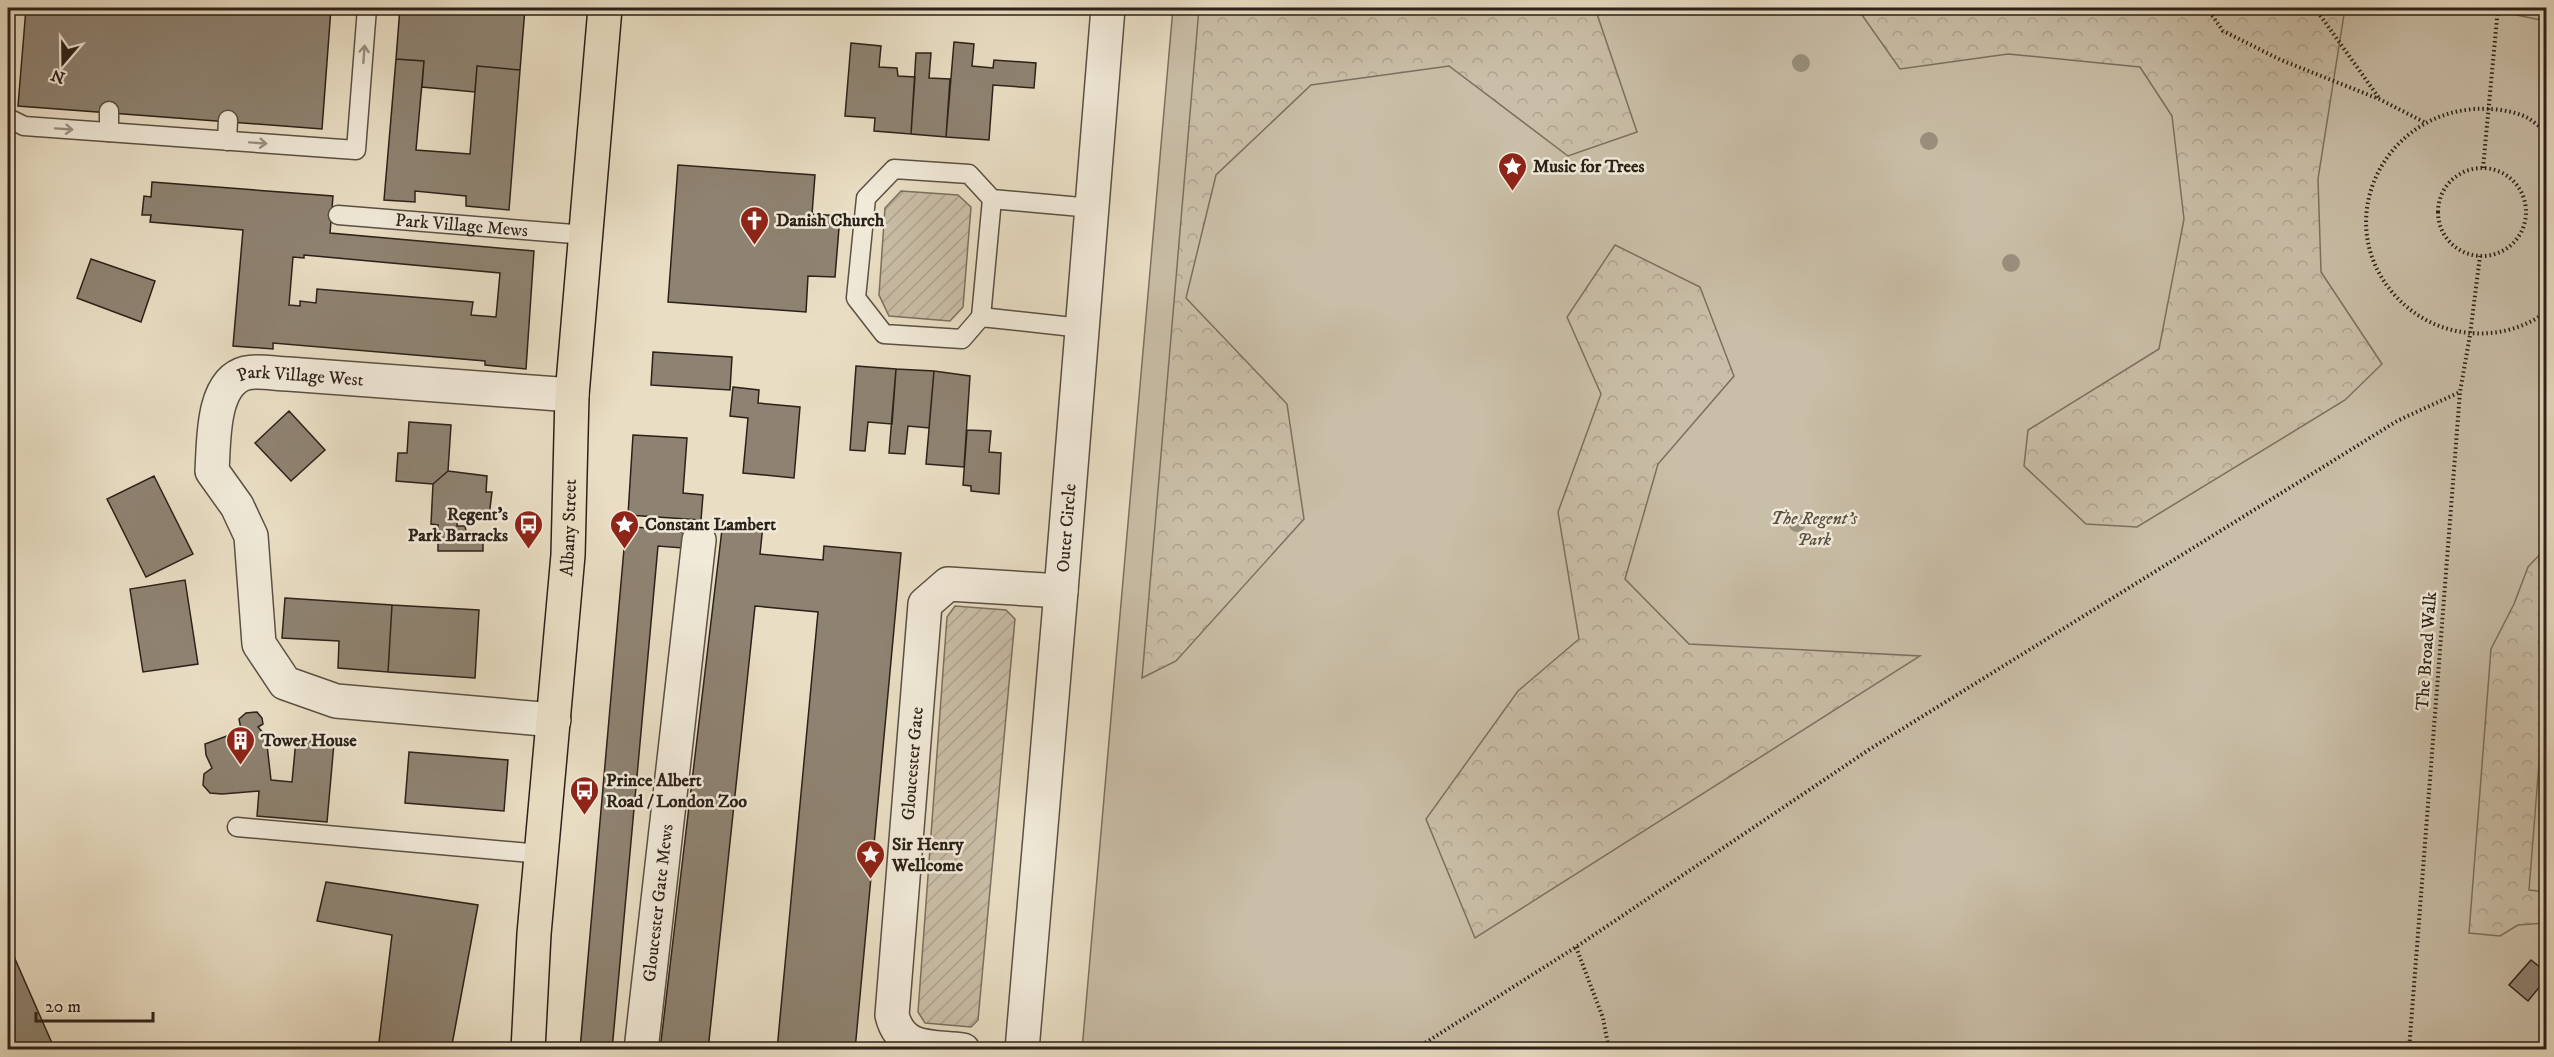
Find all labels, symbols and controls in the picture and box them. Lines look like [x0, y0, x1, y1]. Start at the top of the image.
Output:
north arrow [33, 33, 93, 93]
one-way arrow [358, 44, 369, 64]
text: N [49, 65, 68, 88]
one-way arrow [53, 124, 73, 135]
one-way arrow [248, 138, 268, 149]
place icon: Music for Trees [1496, 150, 1528, 192]
place label: Music for Trees [1533, 156, 1644, 178]
church icon: Danish Church [739, 204, 771, 246]
street label: Park Village Mews [394, 210, 529, 242]
place label: Danish Church [776, 210, 885, 232]
street label: Park Village West [234, 362, 364, 392]
street label: Albany Street [556, 479, 582, 577]
street label: Outer Circle [1053, 483, 1082, 573]
place label: Regent's Park Barracks [408, 504, 508, 547]
bus stop icon: Regent's Park Barracks [513, 508, 545, 550]
place icon: Constant Lambert [608, 508, 640, 550]
park label: The Regent's Park [1771, 508, 1858, 551]
place label: Constant Lambert [645, 514, 776, 536]
street label: The Broad Walk [2412, 591, 2442, 711]
street label: Gloucester Gate [898, 706, 929, 821]
building icon: Tower House [224, 724, 256, 766]
place label: Tower House [260, 730, 357, 752]
place label: Prince Albert Road / London Zoo [606, 770, 747, 813]
bus stop icon: Prince Albert Road / London Zoo [569, 774, 601, 816]
street label: Gloucester Gate Mews [639, 823, 679, 983]
place label: Sir Henry Wellcome [891, 834, 964, 877]
place icon: Sir Henry Wellcome [855, 838, 887, 880]
scale bar [36, 985, 153, 1023]
text: 20 m [45, 996, 81, 1018]

